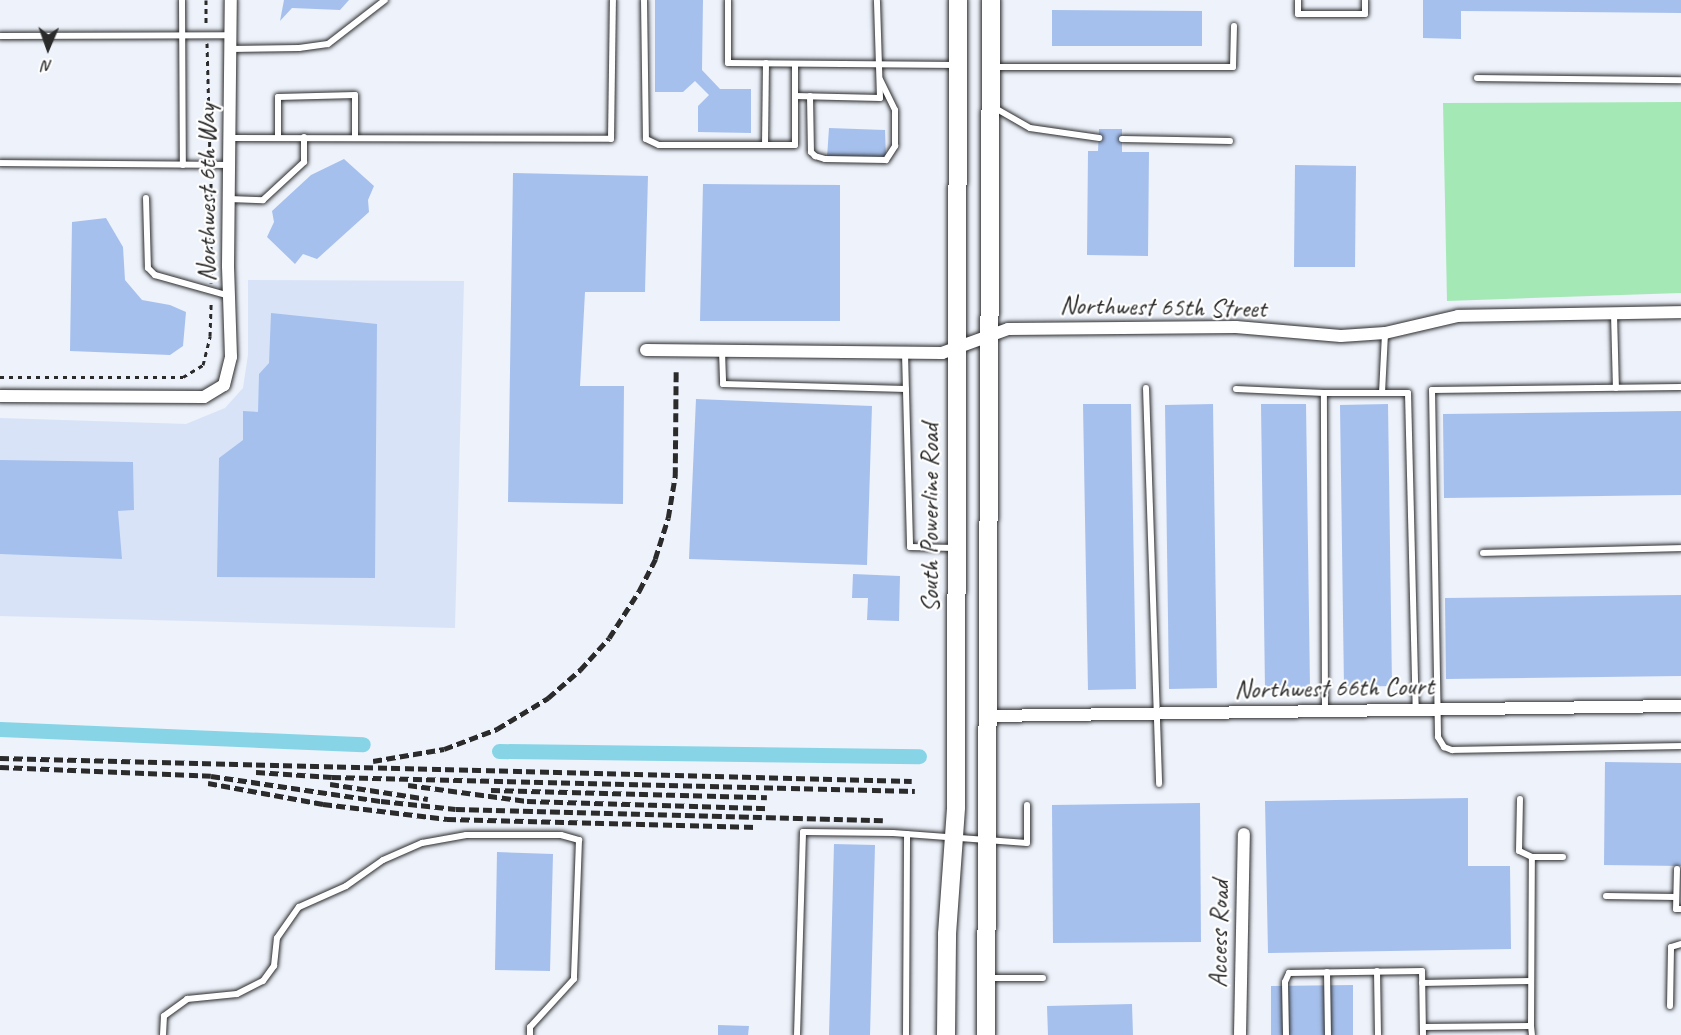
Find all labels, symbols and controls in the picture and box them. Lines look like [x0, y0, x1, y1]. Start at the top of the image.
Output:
north arrow [18, 18, 78, 78]
text: N [42, 56, 53, 76]
street label: Northwest 6th Way [191, 104, 223, 282]
street label: Northwest 65th Street [1059, 290, 1267, 324]
street label: South Powerline Road [914, 424, 946, 612]
street label: Northwest 66th Court [1234, 671, 1434, 705]
street label: Access Road [1202, 880, 1236, 988]

